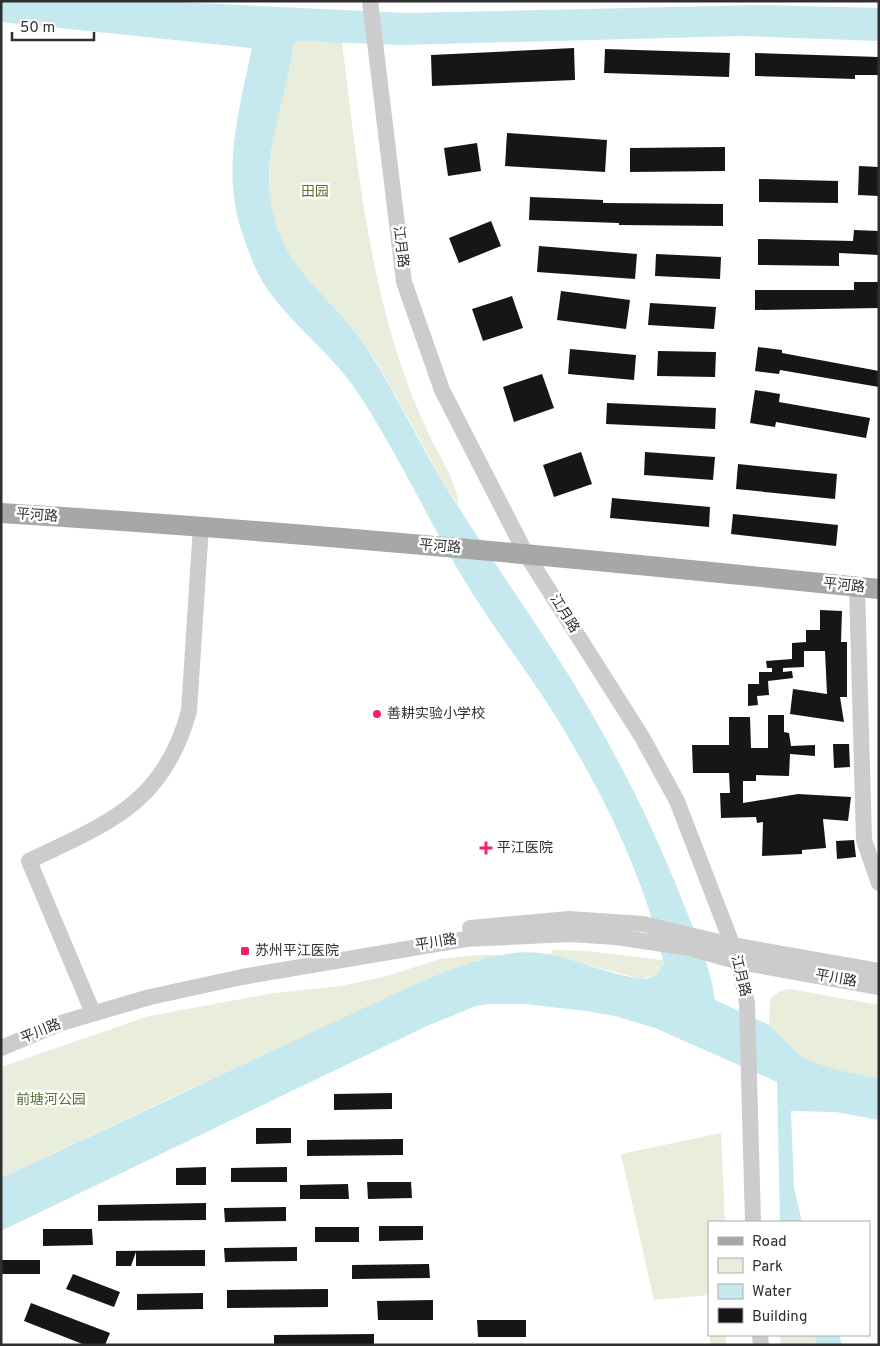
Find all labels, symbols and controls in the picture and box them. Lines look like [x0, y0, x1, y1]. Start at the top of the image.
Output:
scale bar [12, 10, 95, 42]
text: 50 m [20, 19, 55, 38]
park label: 田园 [301, 184, 329, 201]
street label: 江月路 [389, 225, 411, 269]
street label: 平河路 [15, 506, 59, 526]
street label: 平河路 [418, 537, 462, 557]
street label: 平河路 [822, 575, 866, 597]
street label: 江月路 [546, 592, 582, 636]
place label: 善耕实验小学校 [387, 705, 485, 723]
marker: 善耕实验小学校 [371, 708, 383, 720]
place label: 平江医院 [497, 840, 553, 857]
marker: 平江医院 [479, 841, 493, 855]
street label: 平川路 [414, 931, 458, 955]
place label: 苏州平江医院 [255, 942, 339, 960]
marker: 苏州平江医院 [239, 945, 251, 957]
street label: 江月路 [727, 954, 753, 998]
street label: 平川路 [814, 967, 858, 991]
street label: 平川路 [18, 1016, 64, 1048]
park label: 前塘河公园 [16, 1091, 86, 1109]
legend [708, 1221, 870, 1336]
text: Road [752, 1233, 787, 1252]
text: Park [752, 1258, 783, 1277]
text: Water [752, 1283, 792, 1302]
text: Building [752, 1308, 807, 1327]

